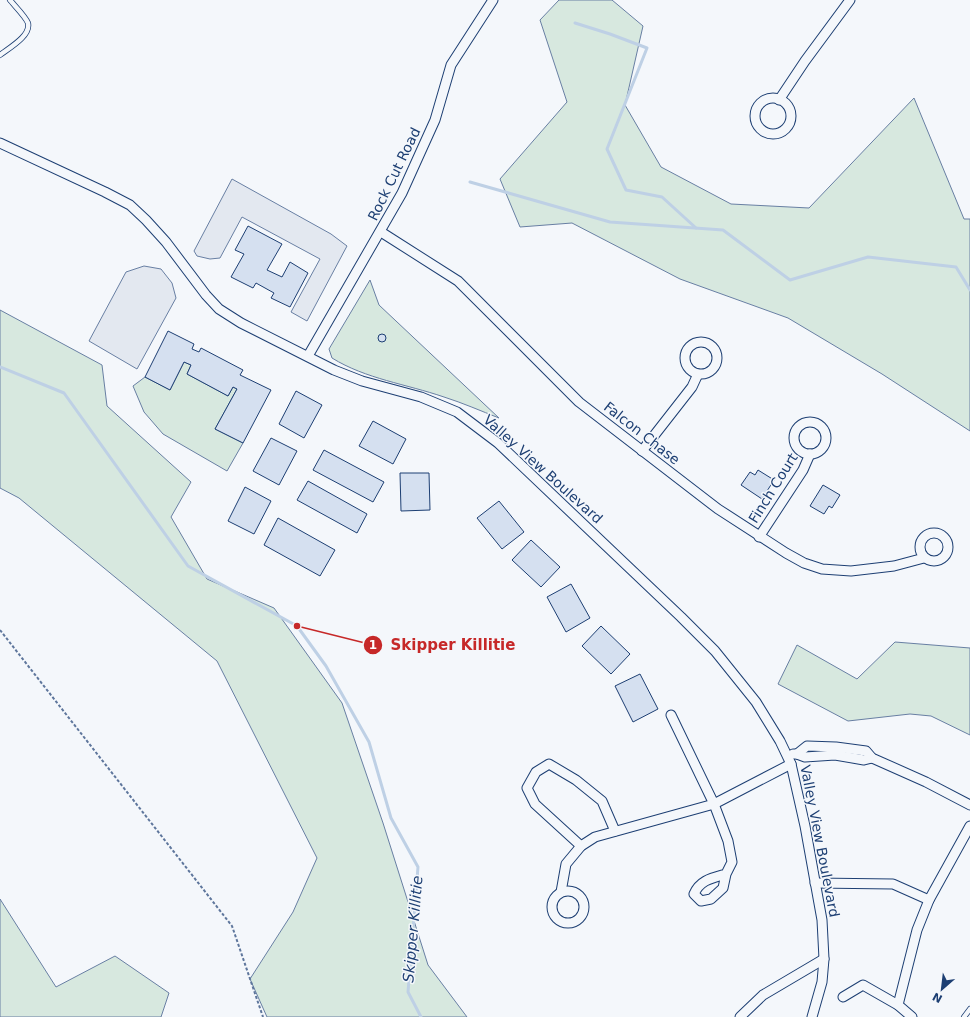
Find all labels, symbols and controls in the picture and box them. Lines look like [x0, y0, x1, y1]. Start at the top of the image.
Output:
street label: Rock Cut Road [365, 125, 423, 223]
street label: Falcon Chase [601, 398, 683, 468]
street label: Valley View Boulevard [480, 411, 606, 527]
street label: Finch Court [745, 450, 801, 526]
callout: Skipper Killitie [363, 632, 524, 659]
text: Skipper Killitie [391, 636, 515, 654]
text: 1 [369, 638, 377, 652]
street label: Valley View Boulevard [797, 764, 843, 918]
water label: Skipper Killitie [399, 875, 427, 983]
north arrow [922, 969, 962, 1009]
text: N [930, 989, 945, 1005]

